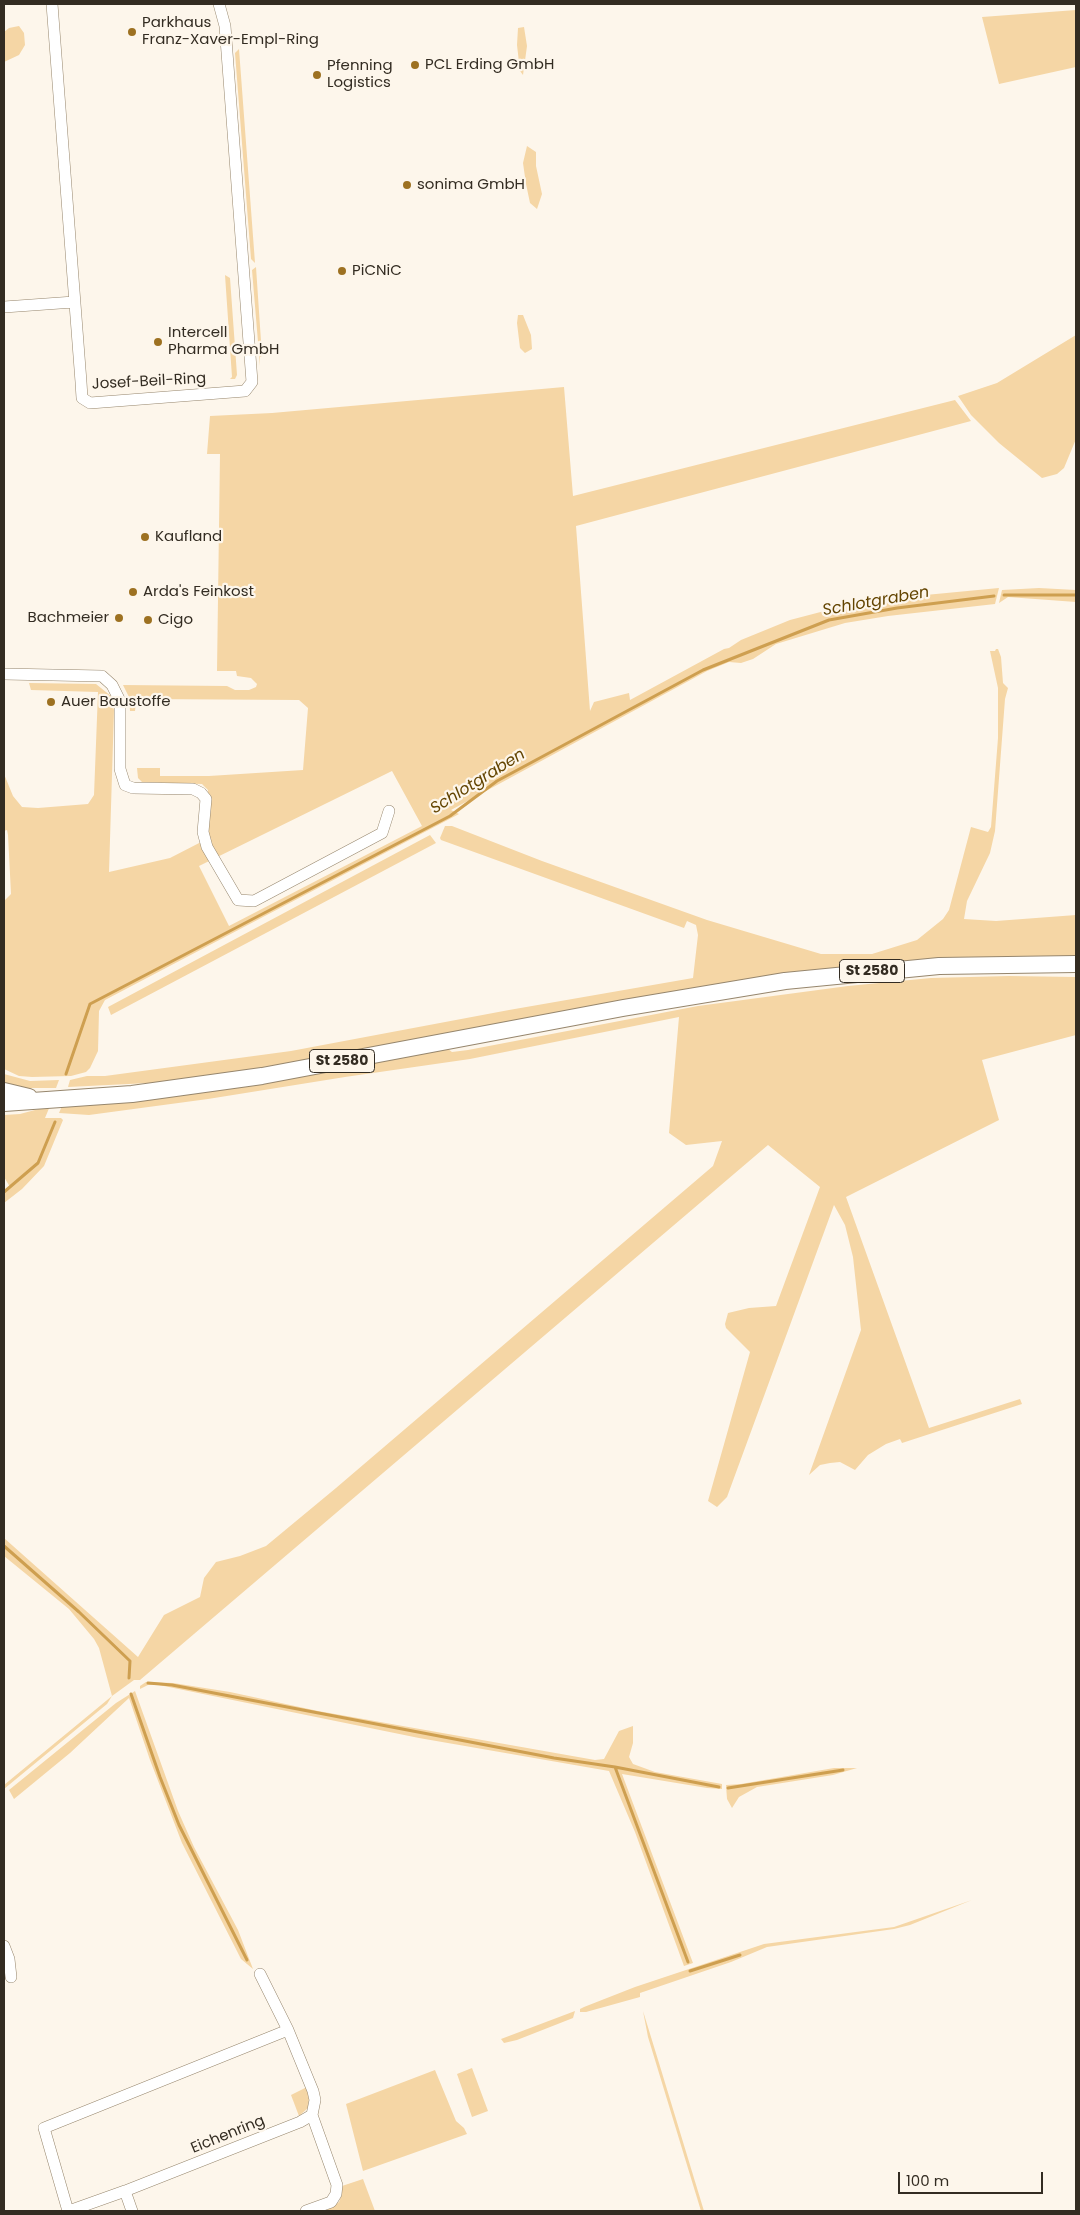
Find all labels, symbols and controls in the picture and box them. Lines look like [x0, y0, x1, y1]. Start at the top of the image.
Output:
place label: Parkhaus Franz-Xaver-Empl-Ring [142, 14, 319, 49]
marker: Parkhaus Franz-Xaver-Empl-Ring [126, 26, 138, 38]
place label: PCL Erding GmbH [425, 56, 554, 74]
place label: Pfenning Logistics [327, 57, 393, 92]
marker: PCL Erding GmbH [409, 59, 421, 71]
marker: Pfenning Logistics [311, 69, 323, 81]
place label: sonima GmbH [417, 176, 525, 194]
marker: sonima GmbH [401, 179, 413, 191]
place label: PiCNiC [352, 262, 402, 280]
marker: PiCNiC [336, 265, 348, 277]
place label: Intercell Pharma GmbH [168, 324, 279, 359]
marker: Intercell Pharma GmbH [152, 336, 164, 348]
street label: Josef-Beil-Ring [91, 370, 207, 394]
place label: Kaufland [155, 528, 222, 546]
marker: Kaufland [139, 531, 151, 543]
place label: Arda's Feinkost [143, 583, 254, 601]
water label: Schlotgraben [821, 583, 931, 621]
marker: Arda's Feinkost [127, 586, 139, 598]
place label: Bachmeier [28, 609, 109, 627]
place label: Cigo [158, 611, 193, 629]
marker: Bachmeier [113, 612, 125, 624]
marker: Cigo [142, 614, 154, 626]
place label: Auer Baustoffe [61, 693, 171, 711]
marker: Auer Baustoffe [45, 696, 57, 708]
water label: Schlotgraben [427, 745, 529, 819]
road number: St 2580 [840, 959, 904, 982]
road number: St 2580 [310, 1050, 374, 1072]
street label: Eichenring [188, 2112, 268, 2158]
scale bar [900, 2162, 1045, 2194]
text: 100 m [906, 2170, 949, 2191]

